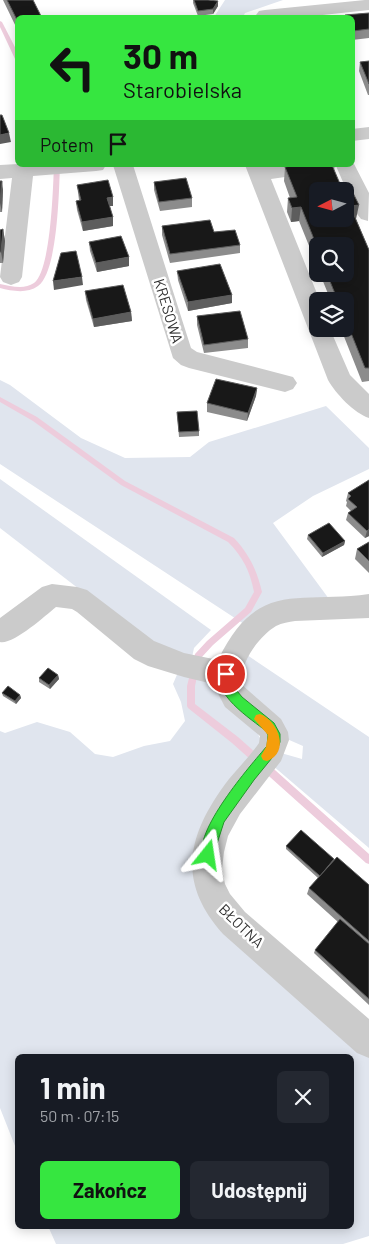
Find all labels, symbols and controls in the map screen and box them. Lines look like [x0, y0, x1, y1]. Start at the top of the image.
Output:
text: 30 m [123, 34, 198, 76]
icon: left [40, 35, 105, 100]
text: Starobielska [123, 76, 242, 102]
icon: arrive [104, 130, 132, 158]
text: Potem [40, 133, 94, 156]
north arrow [309, 182, 354, 228]
map controls [309, 182, 354, 337]
button: search [309, 237, 354, 282]
street label: KRESOWA [151, 276, 187, 345]
button: layers [309, 292, 354, 337]
pin [205, 653, 247, 695]
icon: arrive [212, 660, 240, 688]
position arrow [181, 828, 233, 880]
street label: BŁOTNA [216, 900, 268, 951]
text: 1 min [40, 1069, 106, 1105]
button: close [277, 1071, 329, 1123]
text: 50 m · 07:15 [40, 1106, 119, 1125]
button: Zakończ [40, 1161, 180, 1219]
button: Udostępnij [190, 1161, 329, 1219]

